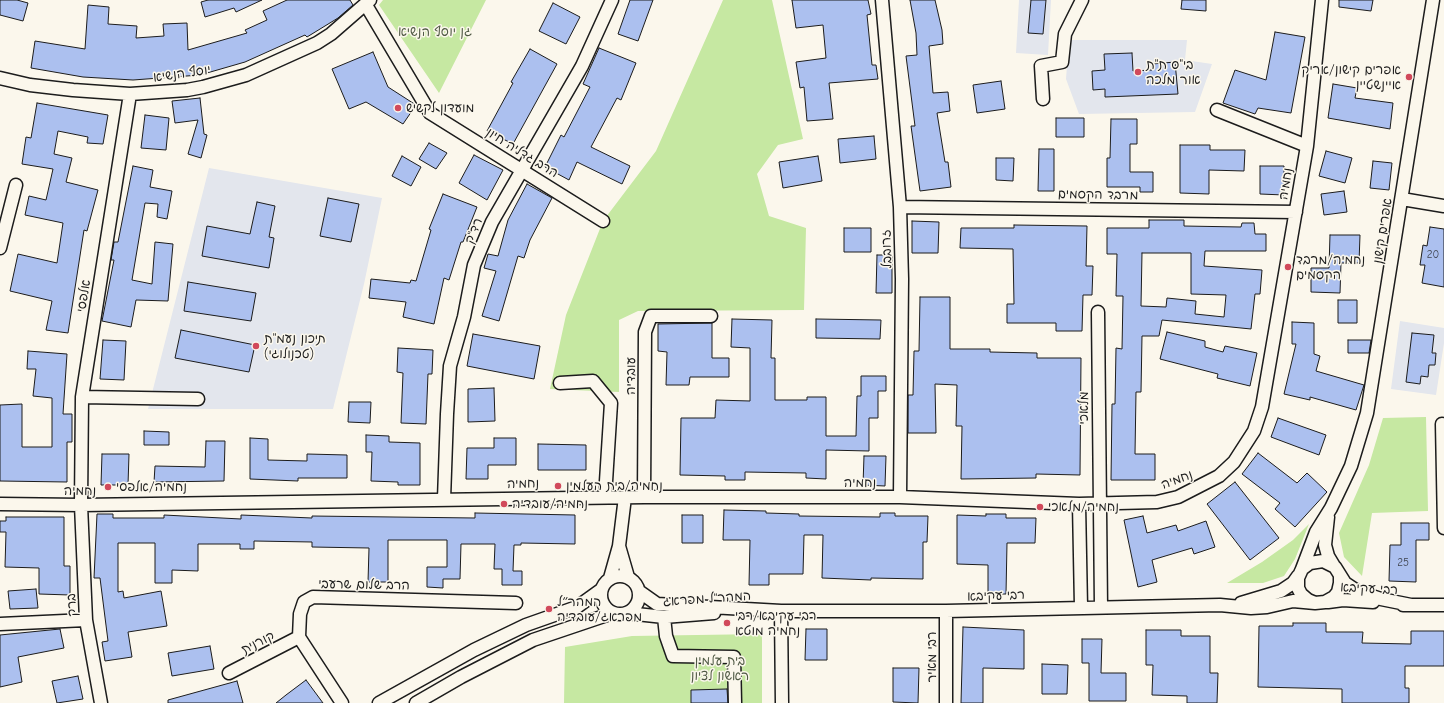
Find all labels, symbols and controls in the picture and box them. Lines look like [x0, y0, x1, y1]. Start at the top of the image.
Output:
park label: גן יוסף הנשיא [398, 24, 472, 40]
place label: בי"ס ת"ת אור מלכה [1146, 57, 1200, 88]
street label: יוסף הנשיא [152, 62, 212, 86]
place label: אפרים קישון/אריק איינשטיין [1301, 62, 1401, 93]
marker: בי"ס ת"ת אור מלכה [1133, 67, 1143, 77]
marker: אפרים קישון/אריק איינשטיין [1404, 72, 1414, 82]
place label: מועדון לקשיש [406, 100, 474, 116]
marker: מועדון לקשיש [393, 103, 403, 113]
street label: הרב גדליה חיון [483, 125, 561, 181]
street label: נחמיה [1276, 167, 1296, 201]
street label: מרבד הקסמים [1058, 186, 1138, 204]
street label: אפרים קישון [1370, 197, 1396, 265]
street label: רד"ק [462, 216, 486, 246]
street label: זרובבל [879, 229, 895, 269]
house number: 20 [1427, 248, 1439, 262]
place label: נחמיה/מרבד הקסמים [1296, 252, 1365, 283]
marker: נחמיה/מרבד הקסמים [1283, 262, 1293, 272]
street label: אלפסי [74, 279, 94, 313]
place label: תיכון נעמ"ת (טכנולוגי) [264, 331, 326, 362]
marker: תיכון נעמ"ת (טכנולוגי) [251, 341, 261, 351]
street label: עובדיה [623, 357, 639, 395]
street label: מלאכי [1076, 391, 1092, 425]
street label: נחמיה [1159, 467, 1195, 493]
street label: נחמיה [844, 475, 876, 491]
street label: נחמיה [507, 476, 539, 492]
place label: נחמיה/בית העלמין [566, 478, 663, 494]
place label: נחמיה/אלפסי [116, 479, 187, 495]
marker: נחמיה/בית העלמין [553, 481, 563, 491]
marker: נחמיה/אלפסי [103, 482, 113, 492]
street label: נחמיה [64, 483, 96, 499]
place label: נחמיה/עובדיה [512, 496, 588, 512]
marker: נחמיה/עובדיה [499, 499, 509, 509]
place label: נחמיה/מלאכי [1048, 499, 1119, 515]
marker: נחמיה/מלאכי [1035, 502, 1045, 512]
house number: 25 [1397, 556, 1409, 570]
street label: הרב שלום שרעבי [318, 576, 410, 594]
street label: רבי עקיבא [1340, 580, 1398, 598]
street label: רבי עקיבא [967, 587, 1025, 605]
street label: המהר"ל מפראג [663, 588, 751, 610]
street label: ברק [63, 593, 81, 617]
place label: המהר״ל מפראג/עובדיה [557, 594, 642, 625]
marker: המהר״ל מפראג/עובדיה [544, 604, 554, 614]
place label: רבי עקיבא/רבי נחמיה מוטא [735, 608, 816, 639]
marker: רבי עקיבא/רבי נחמיה מוטא [722, 618, 732, 628]
street label: קורנית [239, 628, 277, 658]
street label: רבי מאיר [924, 631, 940, 683]
park label: בית עלמין ראשון לציון [691, 653, 749, 684]

